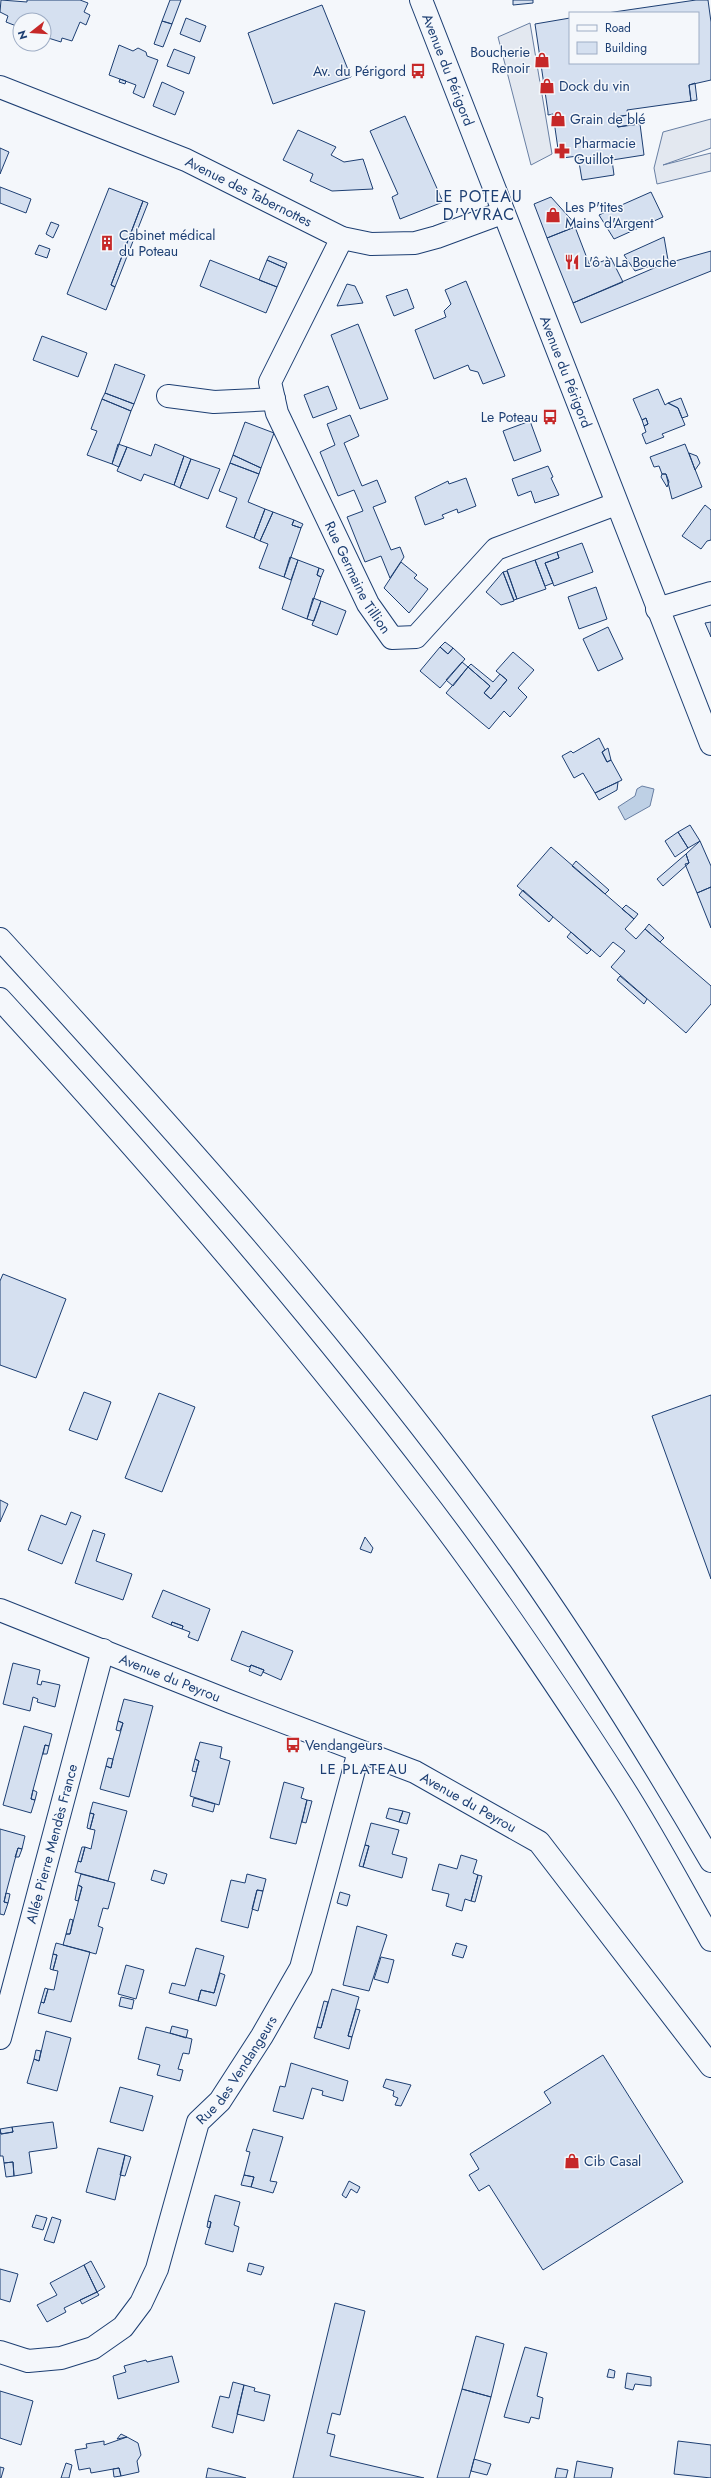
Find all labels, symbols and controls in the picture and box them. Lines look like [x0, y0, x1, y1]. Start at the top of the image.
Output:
street label: Avenue du Périgord [417, 11, 479, 129]
north arrow [12, 12, 52, 52]
legend [569, 12, 699, 64]
text: Road [605, 19, 631, 37]
text: N [14, 28, 31, 41]
text: Building [605, 39, 647, 57]
place label: Boucherie Renoir [470, 42, 530, 78]
shop icon: Boucherie Renoir [533, 51, 551, 69]
place label: Av. du Périgord [313, 61, 406, 81]
bus stop icon: Av. du Périgord [409, 62, 427, 80]
place label: Dock du vin [559, 76, 630, 96]
shop icon: Dock du vin [538, 77, 556, 95]
place label: Grain de blé [570, 109, 645, 129]
shop icon: Grain de blé [549, 110, 567, 128]
place label: Pharmacie Guillot [574, 133, 636, 169]
pharmacy icon: Pharmacie Guillot [553, 142, 571, 160]
street label: Avenue des Tabernottes [182, 151, 316, 232]
district label: LE POTEAU D'YVRAC [435, 185, 523, 226]
place label: Les P'tites Mains d'Argent [565, 197, 654, 233]
shop icon: Les P'tites Mains d'Argent [544, 206, 562, 224]
place label: Cabinet médical du Poteau [119, 225, 215, 261]
building icon: Cabinet médical du Poteau [98, 234, 116, 252]
place label: L'ô à La Bouche [584, 252, 676, 272]
restaurant icon: L'ô à La Bouche [563, 253, 581, 271]
street label: Avenue du Périgord [535, 313, 597, 431]
place label: Le Poteau [481, 407, 538, 427]
bus stop icon: Le Poteau [541, 408, 559, 426]
street label: Rue Germaine Tillion [320, 518, 396, 638]
street label: Avenue du Peyrou [116, 1649, 224, 1707]
place label: Vendangeurs [305, 1735, 383, 1755]
bus stop icon: Vendangeurs [284, 1736, 302, 1754]
district label: LE PLATEAU [320, 1758, 408, 1780]
street label: Allée Pierre Mendès France [21, 1762, 82, 1926]
street label: Avenue du Peyrou [417, 1767, 520, 1837]
street label: Rue des Vendangeurs [191, 2012, 282, 2129]
place label: Cib Casal [584, 2151, 641, 2171]
shop icon: Cib Casal [563, 2152, 581, 2170]

